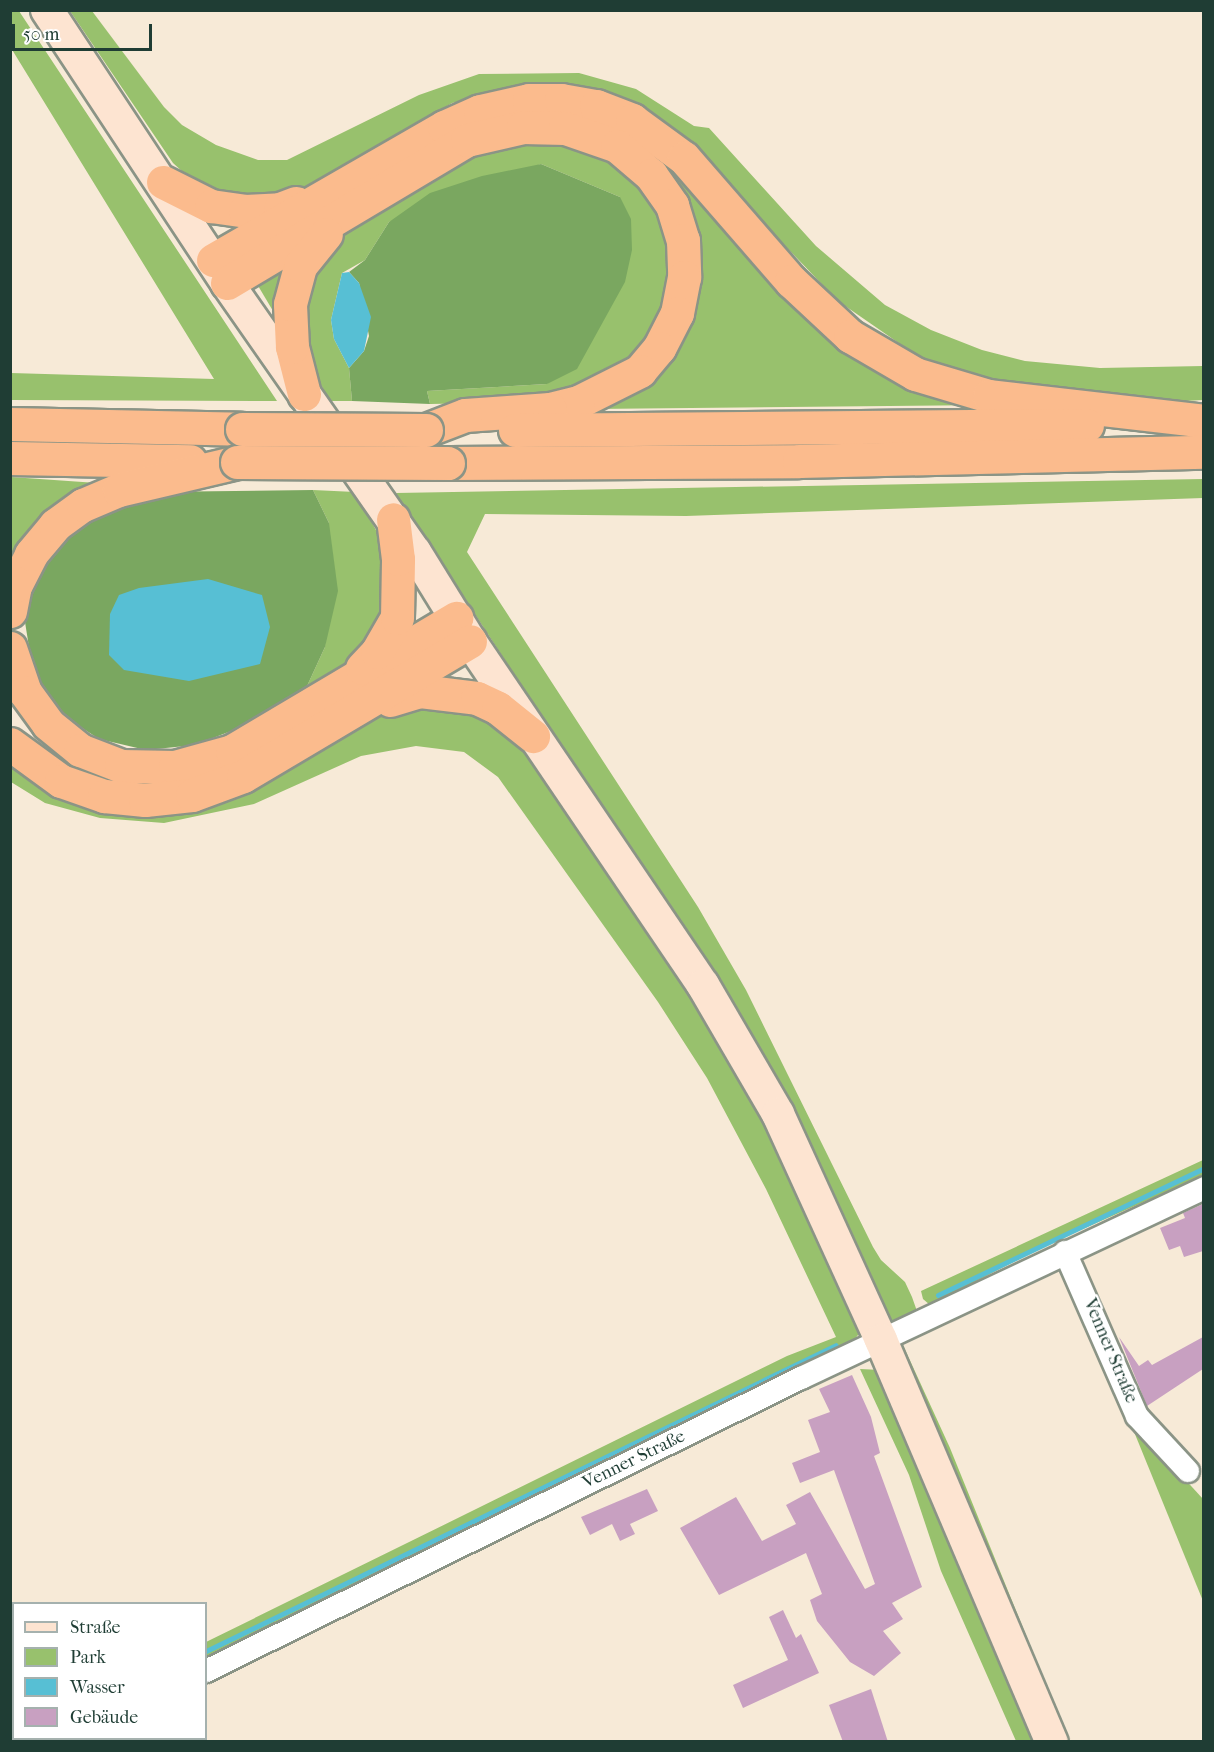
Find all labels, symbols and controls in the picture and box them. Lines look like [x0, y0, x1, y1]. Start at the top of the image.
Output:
scale bar [15, 12, 154, 50]
text: 50 m [23, 24, 59, 45]
street label: Venner Straße [1078, 1296, 1142, 1406]
street label: Venner Straße [579, 1426, 689, 1494]
legend [12, 1602, 207, 1740]
text: Straße [70, 1617, 120, 1638]
text: Park [70, 1647, 106, 1668]
text: Wasser [70, 1677, 125, 1698]
text: Gebäude [70, 1707, 138, 1728]

